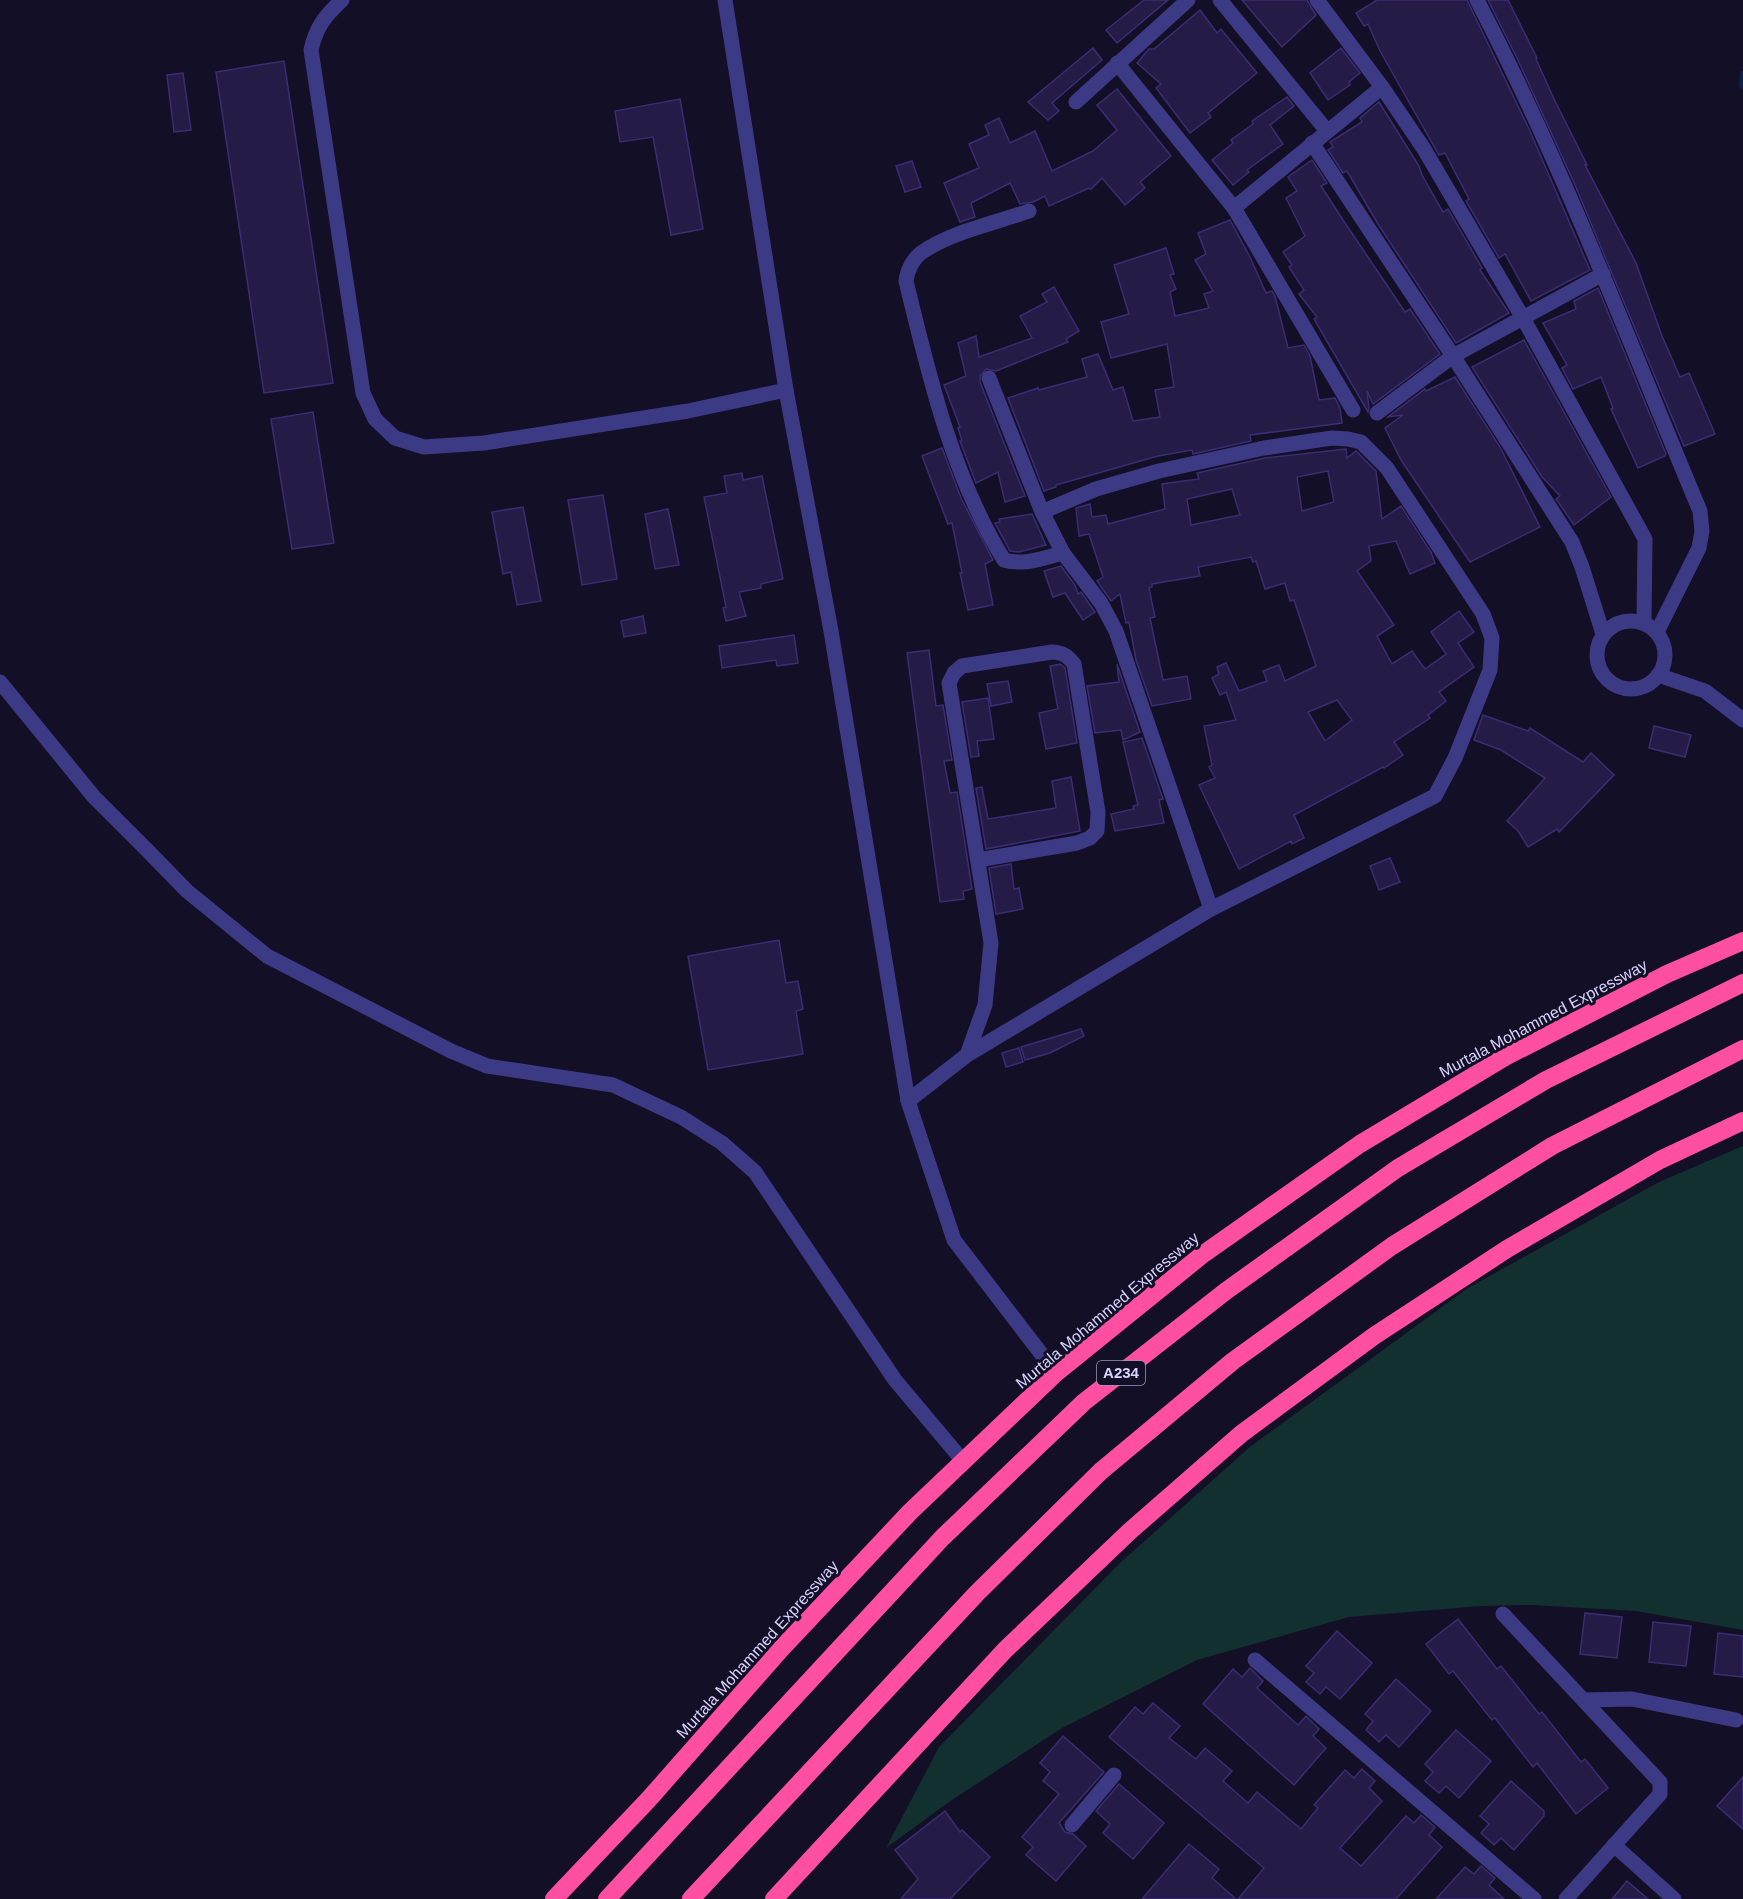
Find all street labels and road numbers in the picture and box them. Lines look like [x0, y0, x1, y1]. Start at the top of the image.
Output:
street label: Murtala Mohammed Expressway [1436, 956, 1650, 1081]
street label: Murtala Mohammed Expressway [1013, 1229, 1202, 1392]
road number: A234 [1097, 1361, 1145, 1385]
street label: Murtala Mohammed Expressway [673, 1557, 842, 1742]

